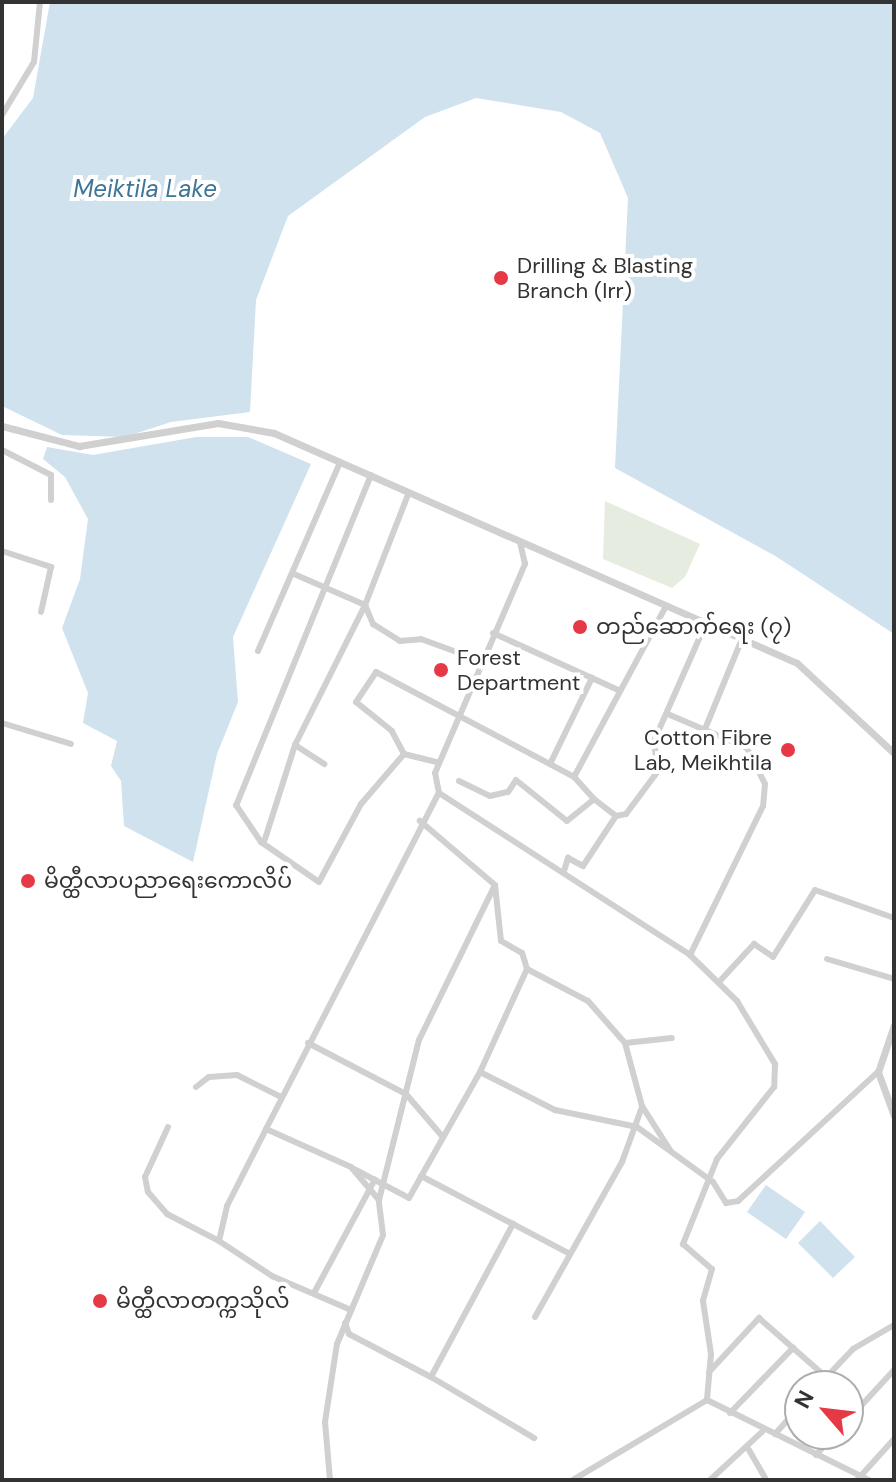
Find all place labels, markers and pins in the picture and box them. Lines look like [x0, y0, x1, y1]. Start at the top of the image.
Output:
place label: Drilling & Blasting Branch (Irr) [517, 252, 693, 304]
marker: Drilling & Blasting Branch (Irr) [492, 269, 510, 287]
place label: တည်ဆောက်ရေး (၇) [596, 614, 791, 640]
marker: တည်ဆောက်ရေး (၇) [571, 618, 589, 636]
place label: Forest Department [457, 644, 580, 696]
marker: Forest Department [432, 661, 450, 679]
place label: Cotton Fibre Lab, Meikhtila [634, 724, 772, 776]
marker: Cotton Fibre Lab, Meikhtila [779, 741, 797, 759]
place label: မိတ္ထီလာပညာရေးကောလိပ် [44, 868, 292, 894]
marker: မိတ္ထီလာပညာရေးကောလိပ် [19, 872, 37, 890]
place label: မိတ္ထီလာတက္ကသိုလ် [116, 1288, 289, 1314]
marker: မိတ္ထီလာတက္ကသိုလ် [91, 1292, 109, 1310]

